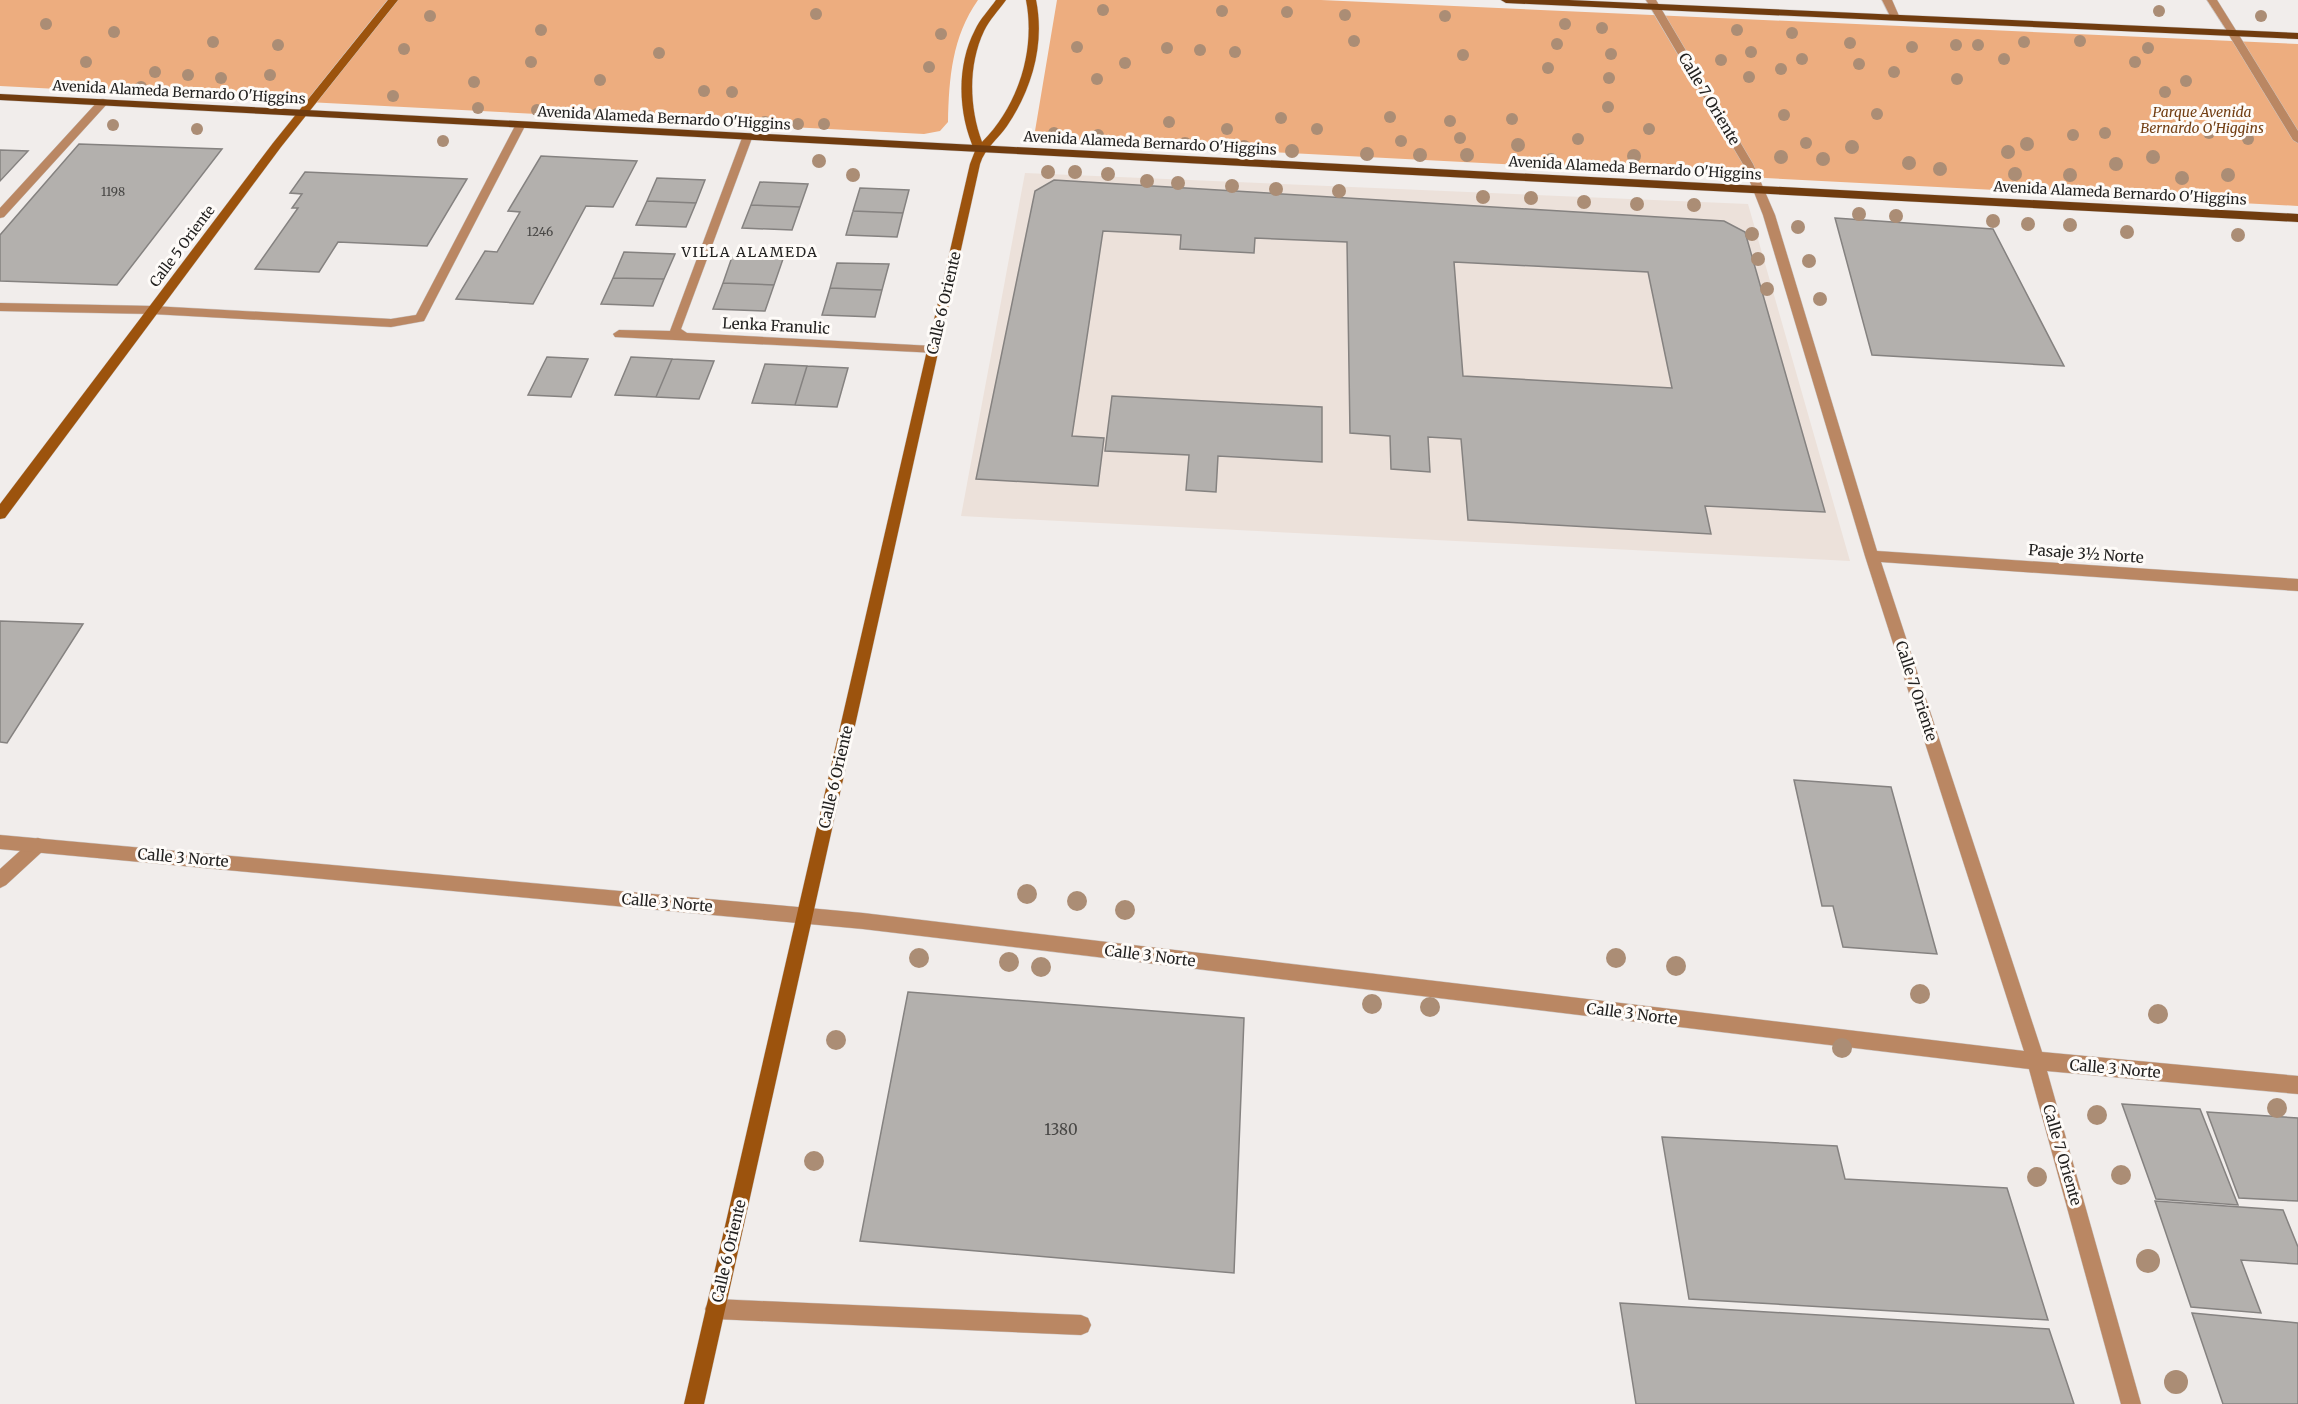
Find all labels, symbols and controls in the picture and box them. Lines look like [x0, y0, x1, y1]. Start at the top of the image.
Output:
street label: Calle 7 Oriente [1674, 49, 1744, 148]
street label: Avenida Alameda Bernardo O'Higgins [51, 76, 306, 108]
street label: Avenida Alameda Bernardo O'Higgins [536, 102, 791, 134]
park label: Parque Avenida Bernardo O'Higgins [2140, 103, 2264, 137]
street label: Avenida Alameda Bernardo O'Higgins [1022, 127, 1277, 159]
street label: Avenida Alameda Bernardo O'Higgins [1507, 152, 1762, 184]
street label: Avenida Alameda Bernardo O'Higgins [1992, 177, 2247, 209]
house number: 1198 [101, 184, 125, 199]
street label: Calle 5 Oriente [145, 202, 219, 290]
house number: 1246 [527, 224, 553, 239]
district label: VILLA ALAMEDA [681, 243, 818, 261]
street label: Calle 6 Oriente [922, 250, 965, 356]
street label: Lenka Franulic [722, 313, 831, 338]
street label: Pasaje 3½ Norte [2028, 540, 2144, 567]
street label: Calle 7 Oriente [1891, 638, 1942, 743]
street label: Calle 6 Oriente [814, 724, 857, 830]
street label: Calle 3 Norte [137, 844, 229, 871]
street label: Calle 3 Norte [621, 889, 713, 916]
street label: Calle 3 Norte [1104, 941, 1197, 971]
street label: Calle 3 Norte [1586, 999, 1679, 1029]
street label: Calle 3 Norte [2069, 1055, 2161, 1082]
street label: Calle 7 Oriente [2039, 1102, 2086, 1208]
house number: 1380 [1044, 1120, 1078, 1139]
street label: Calle 6 Oriente [707, 1198, 750, 1304]

